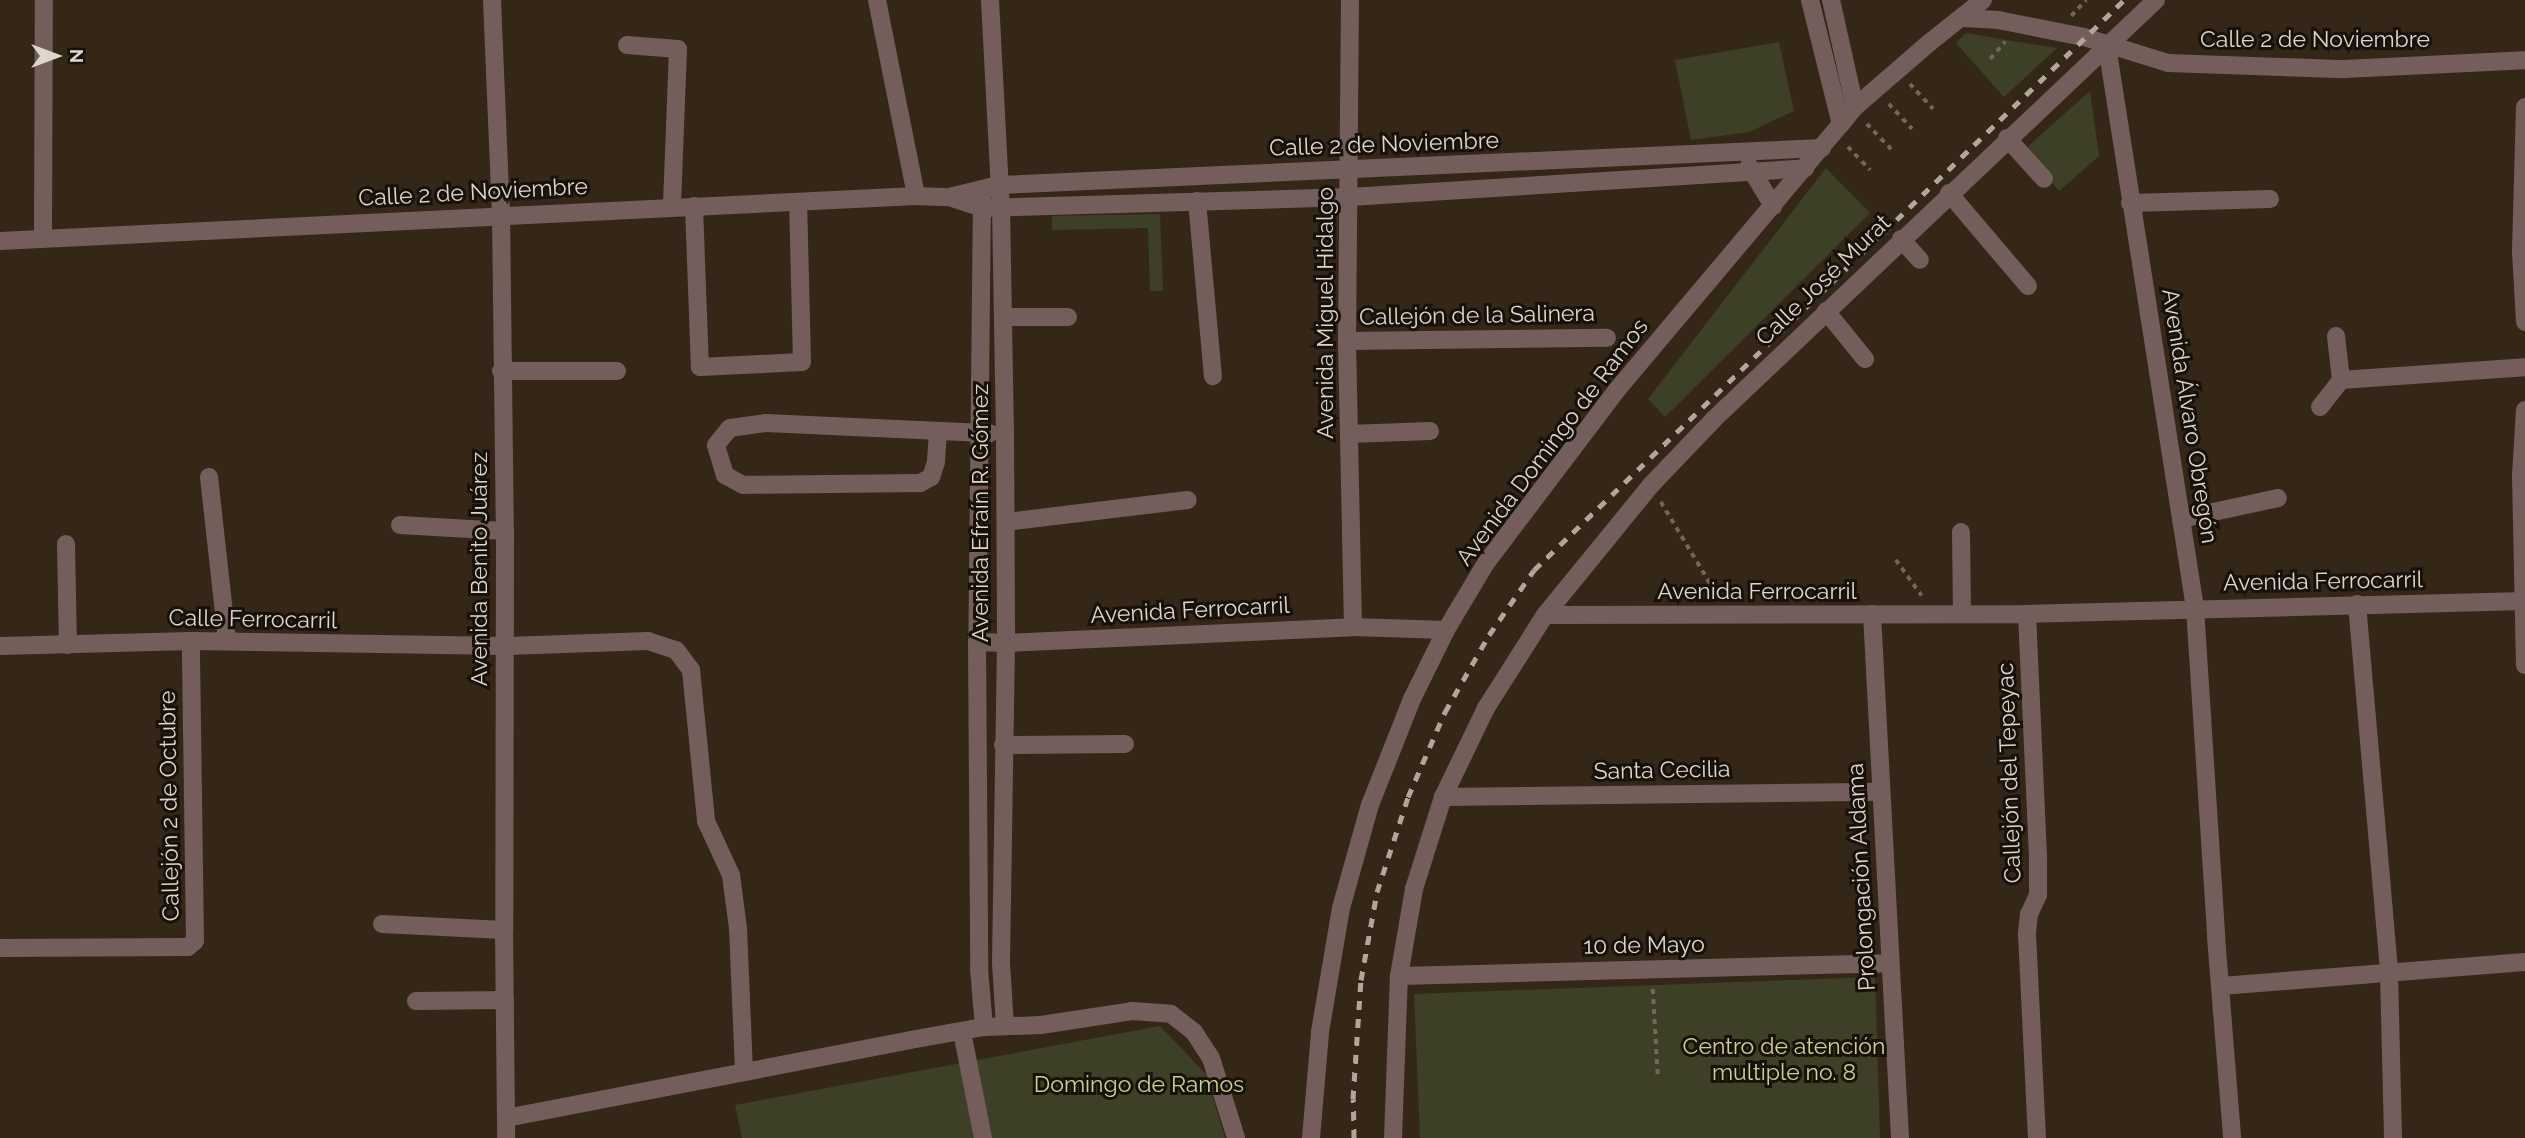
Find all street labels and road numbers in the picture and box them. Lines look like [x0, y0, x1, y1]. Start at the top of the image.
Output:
street label: Calle 2 de Noviembre [2200, 25, 2430, 53]
street label: Calle 2 de Noviembre [1269, 126, 1499, 162]
street label: Calle 2 de Noviembre [358, 172, 588, 212]
street label: Avenida Miguel Hidalgo [1311, 187, 1339, 439]
street label: Calle José Murat [1750, 209, 1896, 351]
street label: Avenida Álvaro Obregón [2156, 286, 2224, 546]
street label: Callejón de la Salinera [1359, 299, 1595, 331]
street label: Avenida Domingo de Ramos [1450, 313, 1654, 571]
street label: Avenida Efraín R. Gómez [966, 384, 994, 642]
street label: Avenida Benito Juárez [465, 451, 493, 687]
street label: Avenida Ferrocarril [2223, 565, 2423, 597]
street label: Avenida Ferrocarril [1657, 577, 1857, 605]
street label: Avenida Ferrocarril [1090, 591, 1290, 629]
street label: Calle Ferrocarril [169, 604, 337, 634]
street label: Callejón del Tepeyac [1991, 662, 2027, 884]
street label: Callejón 2 de Octubre [153, 690, 185, 922]
street label: Santa Cecilia [1593, 755, 1731, 785]
street label: Prolongación Aldama [1841, 762, 1881, 992]
street label: 10 de Mayo [1583, 930, 1705, 960]

